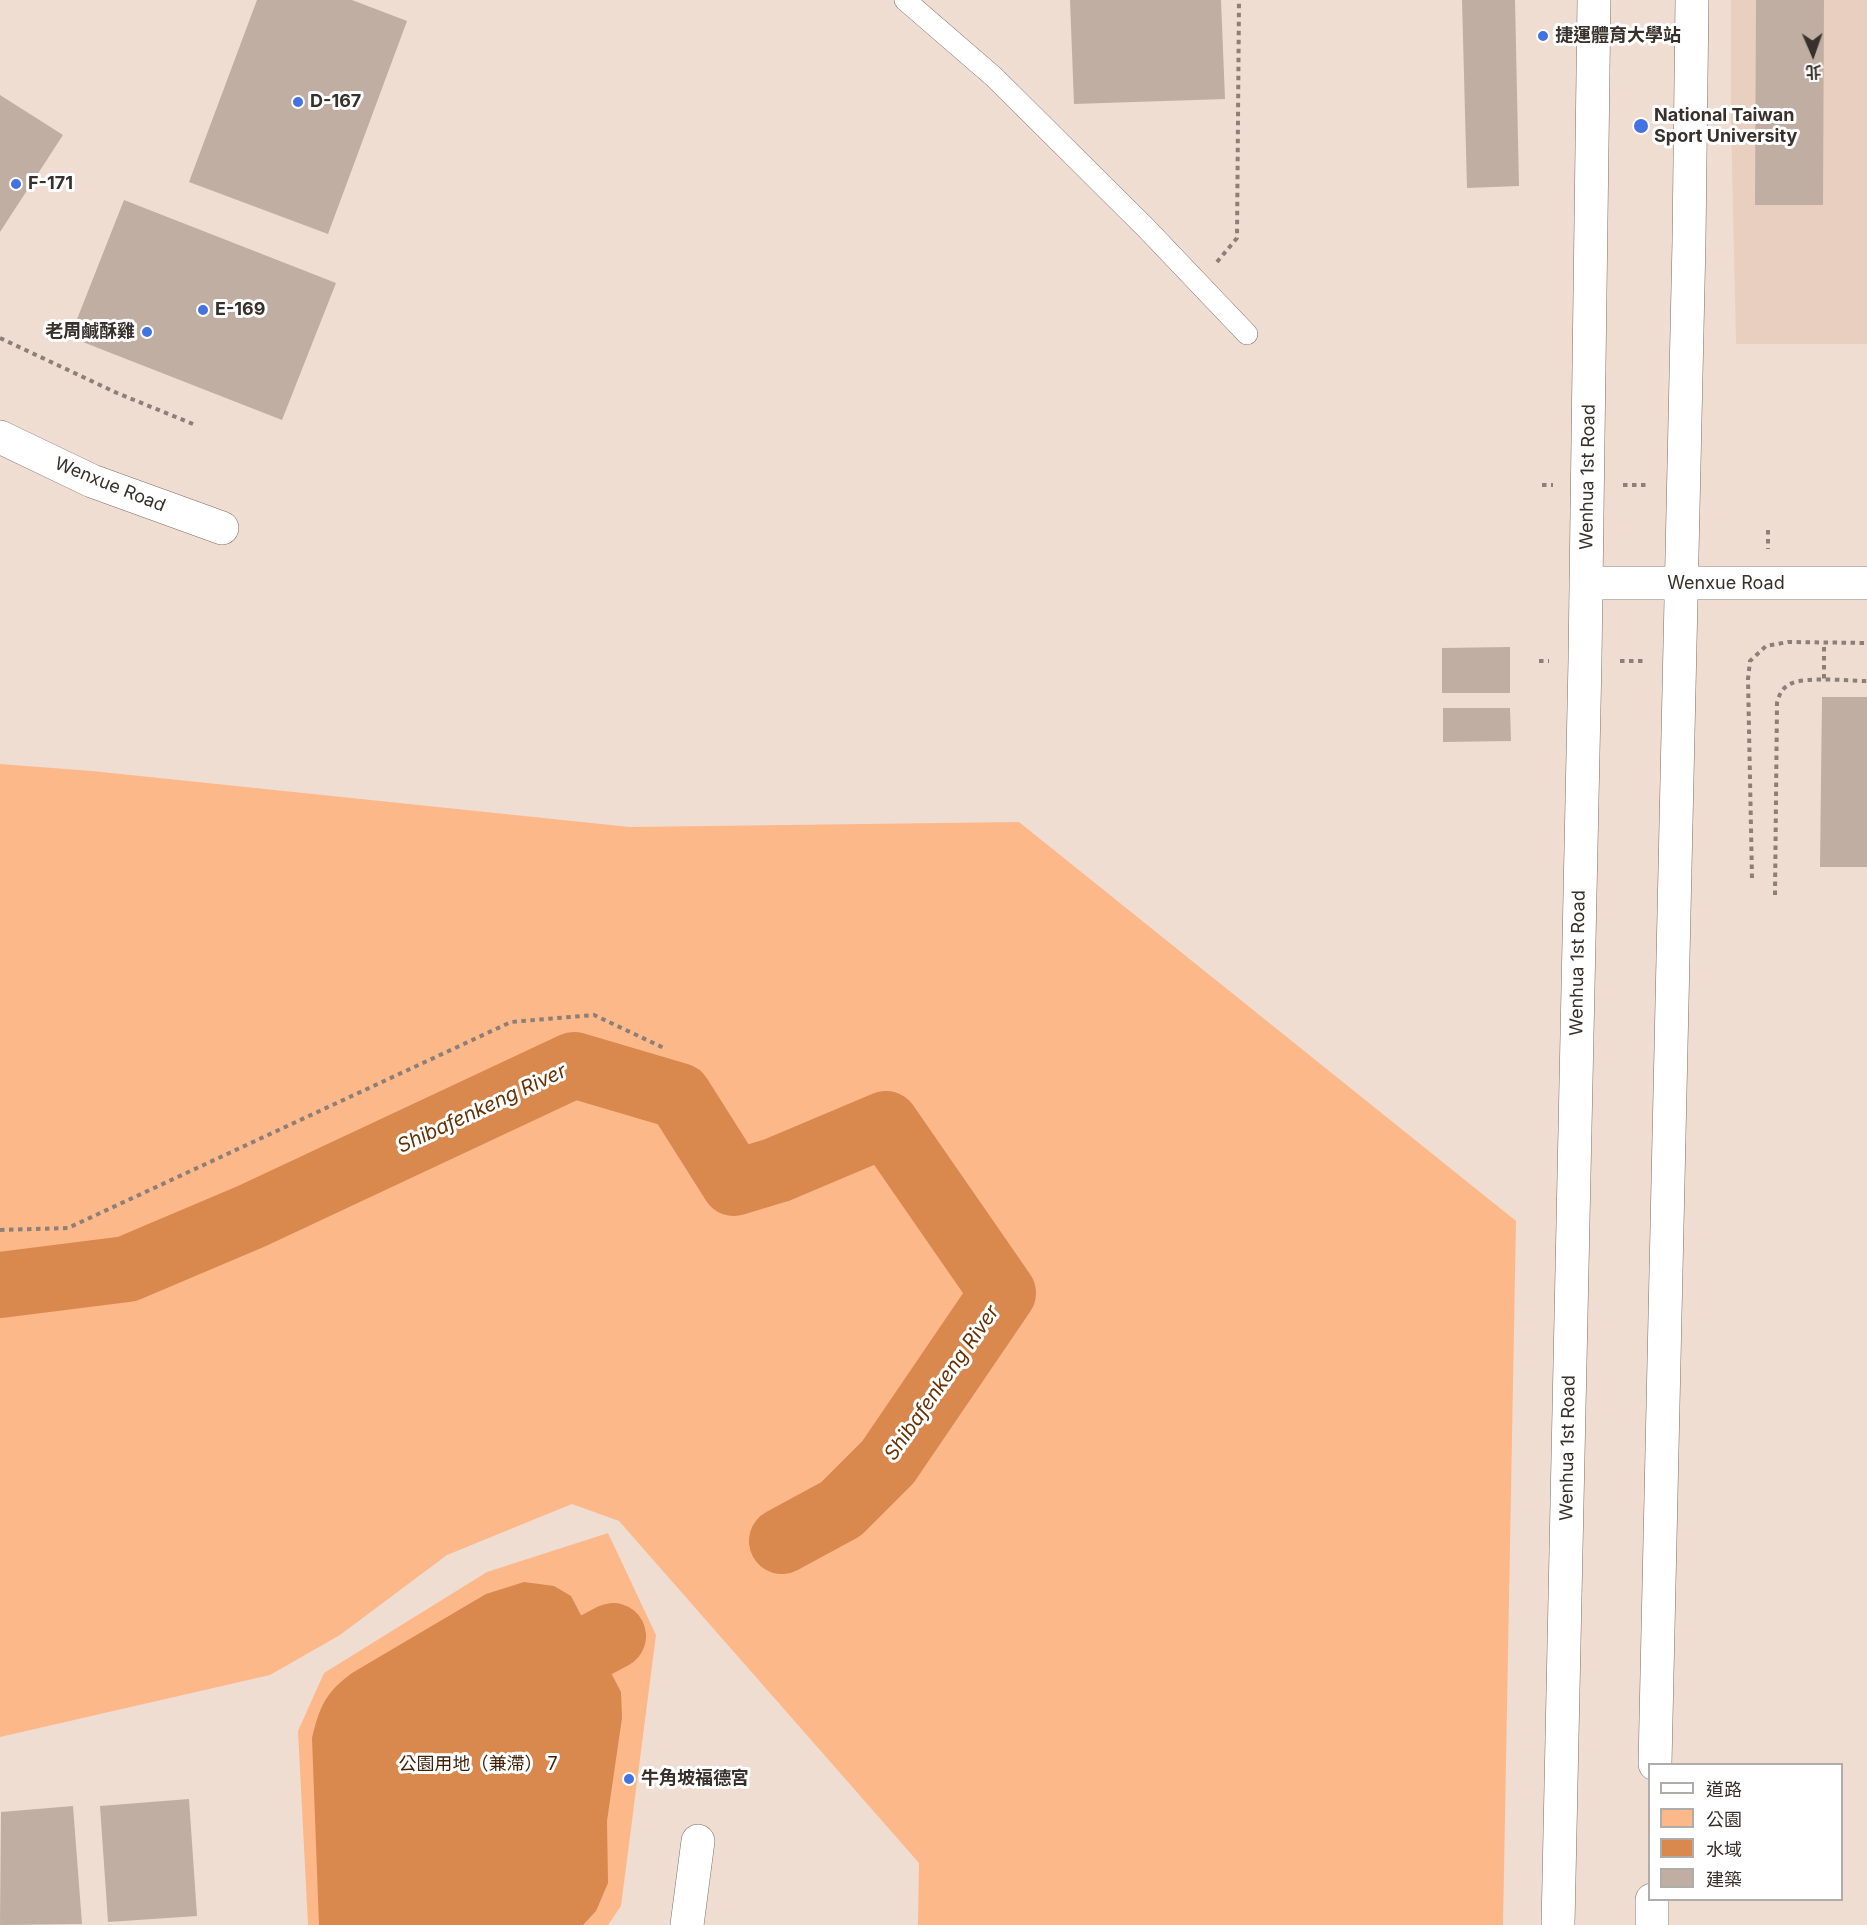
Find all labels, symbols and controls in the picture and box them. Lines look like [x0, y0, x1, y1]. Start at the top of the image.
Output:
north arrow [1783, 24, 1843, 84]
place label: 捷運體育大學站 [1555, 25, 1681, 47]
marker: 捷運體育大學站 [1536, 29, 1550, 43]
text: 北 [1805, 62, 1822, 82]
place label: D-167 [310, 91, 361, 113]
marker: D-167 [291, 95, 305, 109]
place label: National Taiwan Sport University [1654, 105, 1797, 148]
marker: National Taiwan Sport University [1632, 117, 1650, 135]
place label: F-171 [28, 173, 73, 195]
marker: F-171 [9, 177, 23, 191]
place label: E-169 [215, 299, 265, 321]
marker: E-169 [196, 303, 210, 317]
place label: 老周鹹酥雞 [45, 321, 135, 343]
marker: 老周鹹酥雞 [140, 325, 154, 339]
street label: Wenhua 1st Road [1576, 404, 1600, 550]
street label: Wenxue Road [52, 453, 168, 517]
street label: Wenxue Road [1667, 573, 1785, 595]
street label: Wenhua 1st Road [1566, 890, 1590, 1036]
water label: Shibafenkeng River [394, 1059, 570, 1159]
water label: Shibafenkeng River [880, 1301, 1004, 1465]
street label: Wenhua 1st Road [1556, 1375, 1580, 1521]
park label: 公園用地（兼滯） 7 [398, 1754, 558, 1776]
legend [1648, 1763, 1843, 1901]
place label: 牛角坡福德宮 [641, 1768, 749, 1790]
marker: 牛角坡福德宮 [622, 1772, 636, 1786]
text: 道路 [1706, 1779, 1742, 1800]
text: 公園 [1706, 1809, 1742, 1830]
text: 水域 [1706, 1839, 1742, 1860]
text: 建築 [1706, 1869, 1742, 1890]

